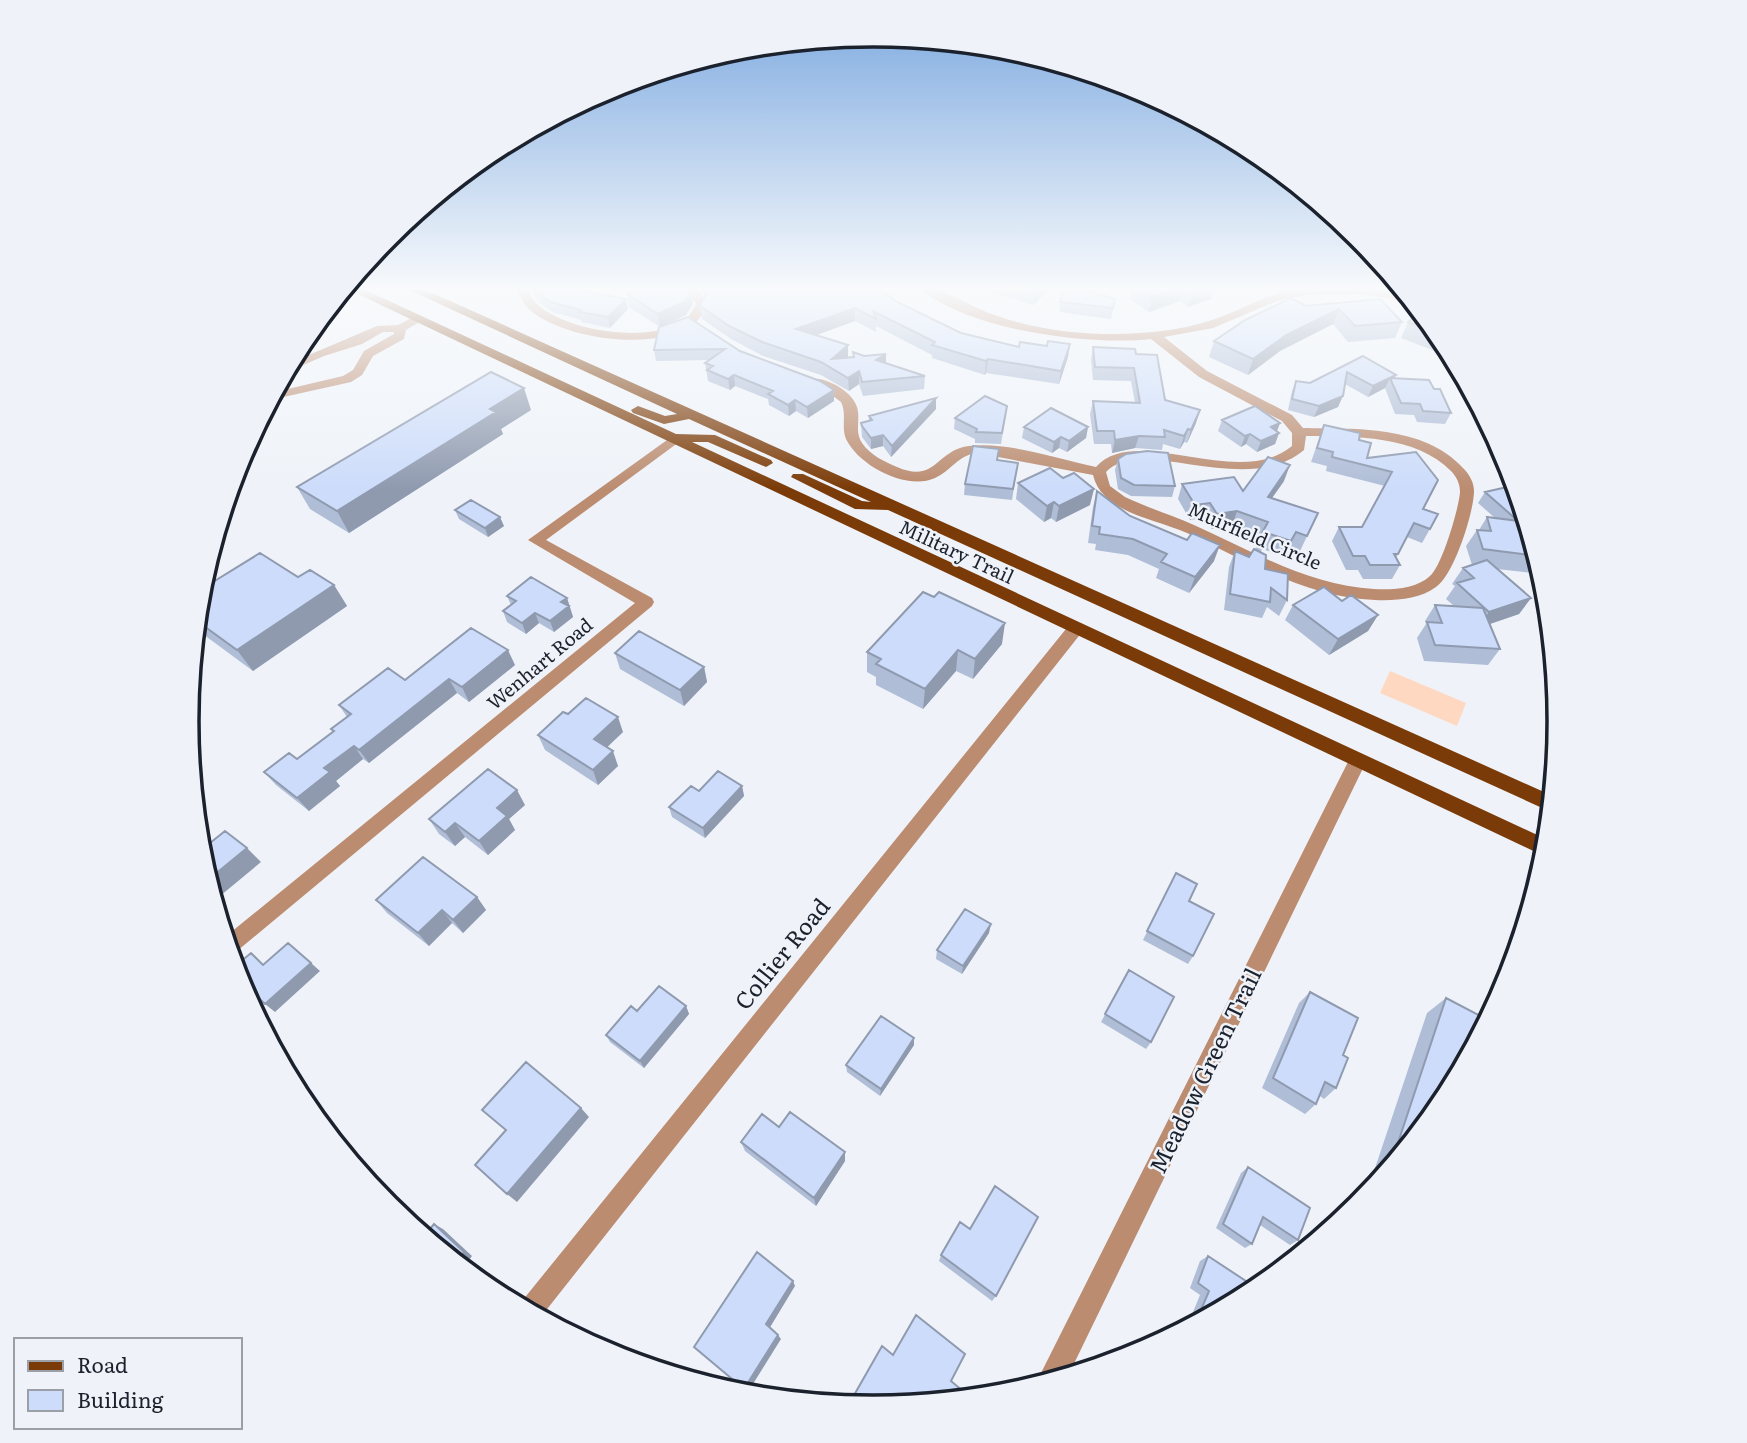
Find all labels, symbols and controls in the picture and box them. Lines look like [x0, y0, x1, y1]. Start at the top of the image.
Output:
street label: Muirfield Circle [1184, 494, 1326, 576]
street label: Military Trail [895, 512, 1019, 590]
street label: Wenhart Road [480, 610, 598, 716]
street label: Collier Road [725, 890, 837, 1016]
street label: Meadow Green Trail [1139, 961, 1269, 1178]
legend [14, 1338, 242, 1429]
text: Road [77, 1348, 128, 1379]
text: Building [77, 1383, 164, 1414]

